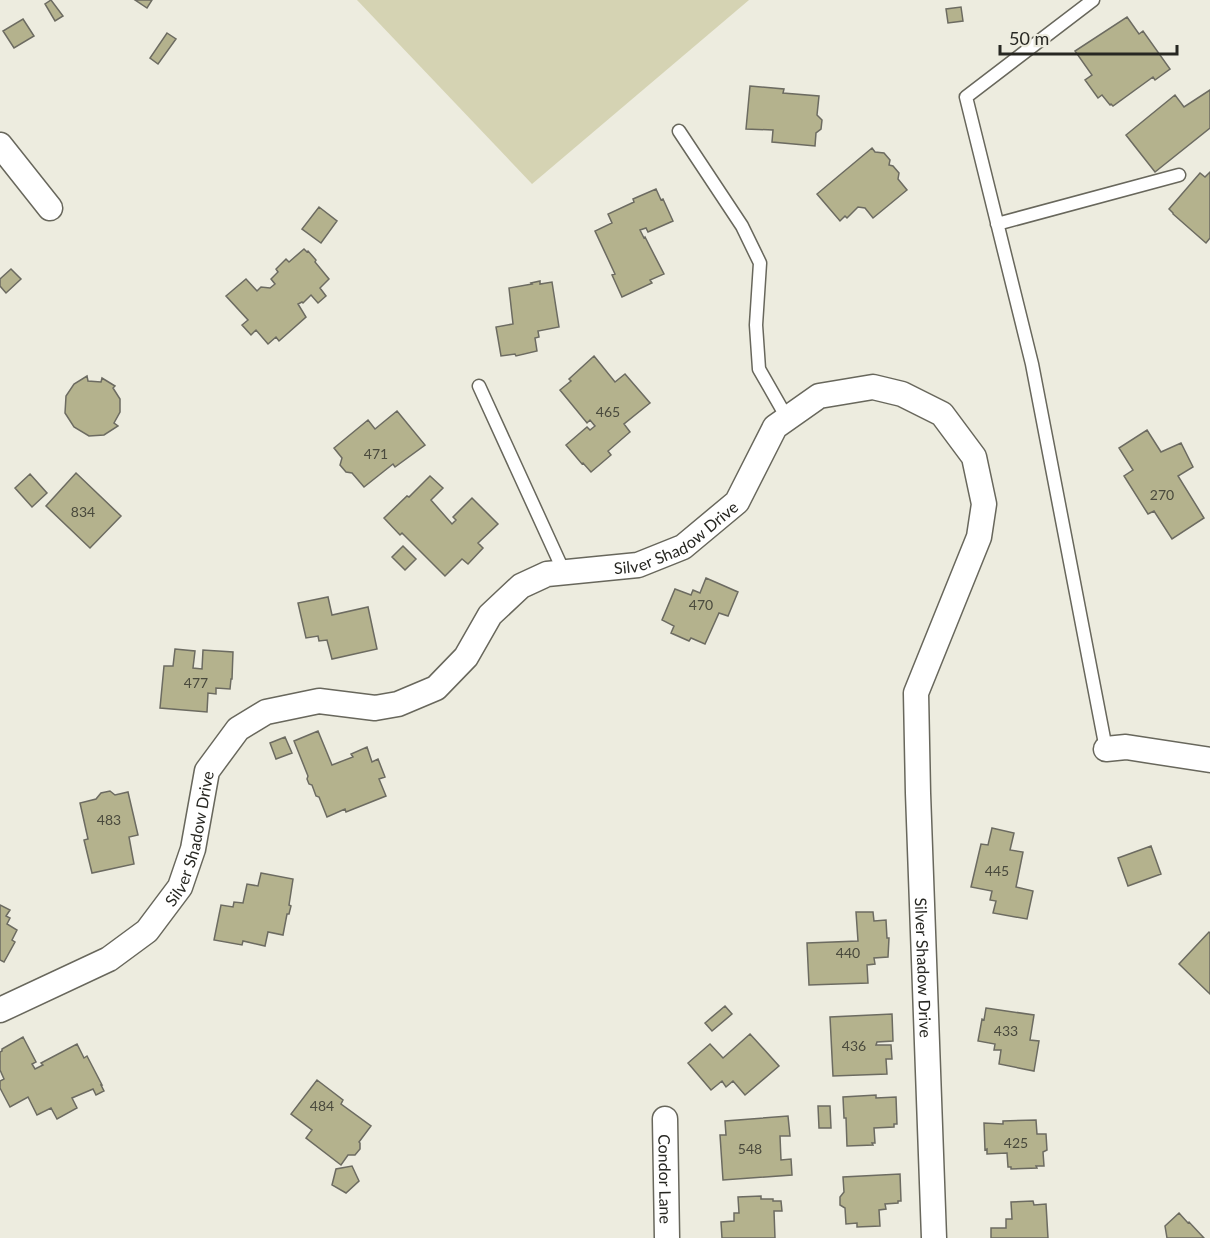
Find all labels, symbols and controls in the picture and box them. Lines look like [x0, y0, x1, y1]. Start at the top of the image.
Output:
scale bar [1000, 18, 1177, 56]
text: 50 m [1009, 27, 1049, 49]
house number: 465 [596, 403, 620, 420]
house number: 471 [364, 445, 388, 462]
house number: 270 [1150, 486, 1174, 503]
street label: Silver Shadow Drive [613, 496, 741, 577]
house number: 834 [71, 503, 95, 520]
house number: 470 [689, 596, 713, 613]
house number: 477 [184, 674, 208, 691]
street label: Silver Shadow Drive [160, 769, 216, 909]
house number: 483 [97, 811, 121, 828]
house number: 445 [985, 862, 1009, 879]
street label: Silver Shadow Drive [912, 897, 936, 1038]
house number: 440 [836, 944, 860, 961]
house number: 433 [994, 1022, 1018, 1039]
house number: 436 [842, 1037, 866, 1054]
house number: 484 [310, 1097, 334, 1114]
street label: Condor Lane [656, 1134, 676, 1224]
house number: 425 [1004, 1134, 1028, 1151]
house number: 548 [738, 1140, 762, 1157]

